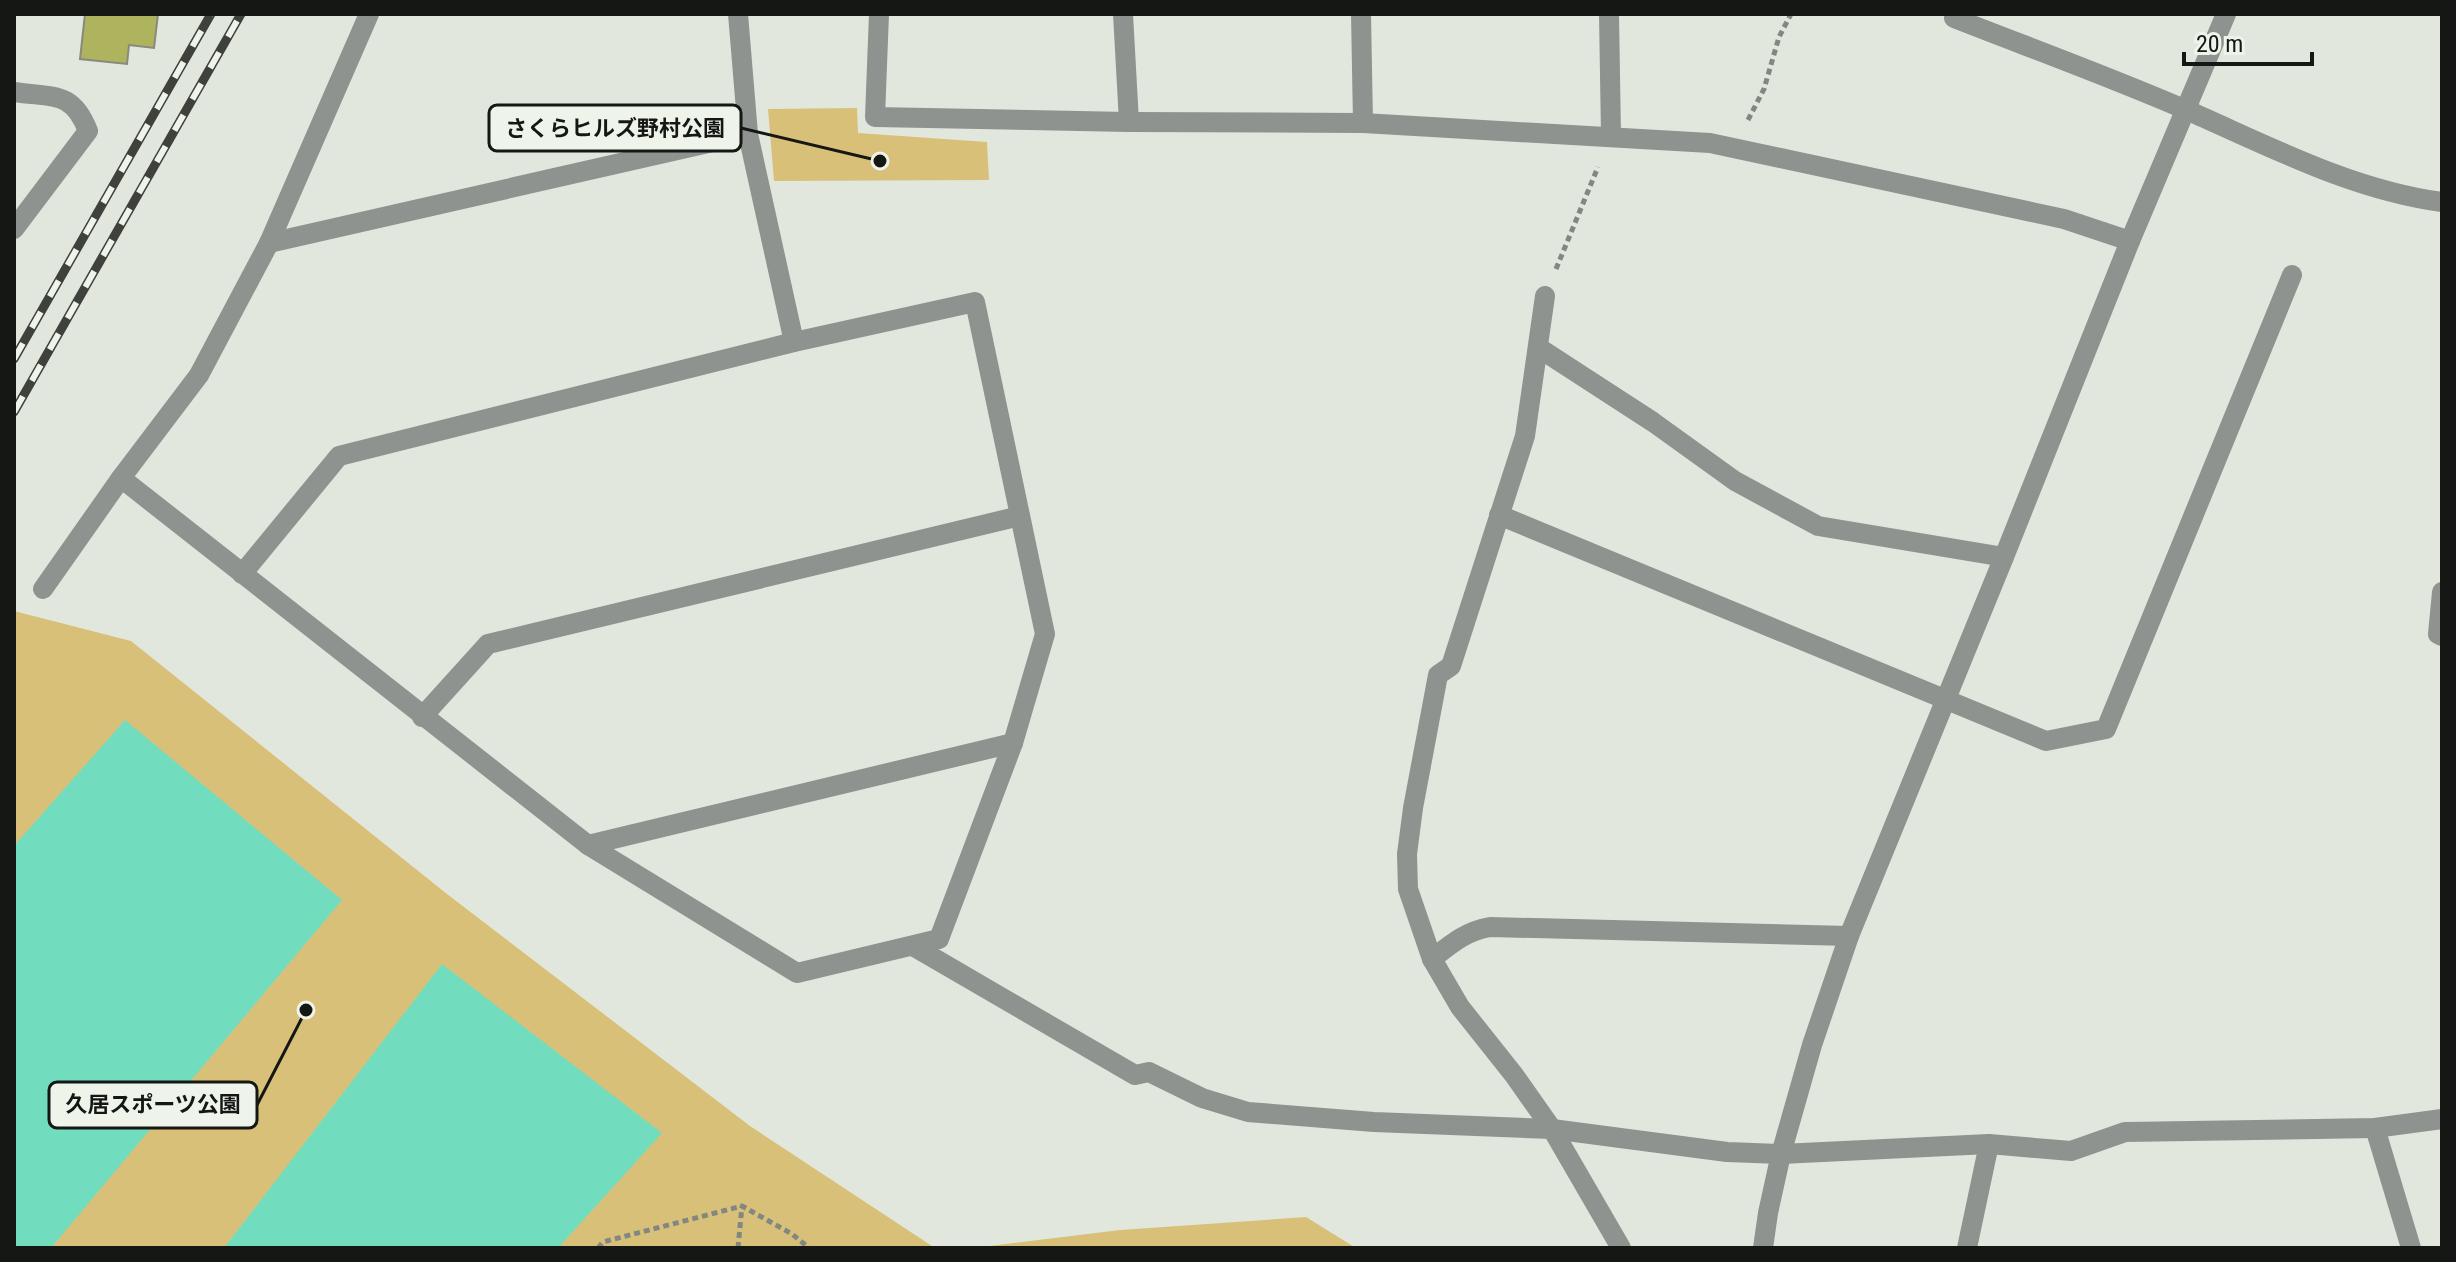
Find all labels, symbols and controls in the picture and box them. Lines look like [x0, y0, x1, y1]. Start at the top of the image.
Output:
scale bar [2184, 16, 2312, 66]
text: 20 m [2196, 30, 2243, 58]
callout: さくらヒルズ野村公園 [489, 105, 741, 151]
text: さくらヒルズ野村公園 [505, 116, 725, 141]
callout: 久居スポーツ公園 [49, 1082, 257, 1128]
text: 久居スポーツ公園 [65, 1092, 241, 1117]

